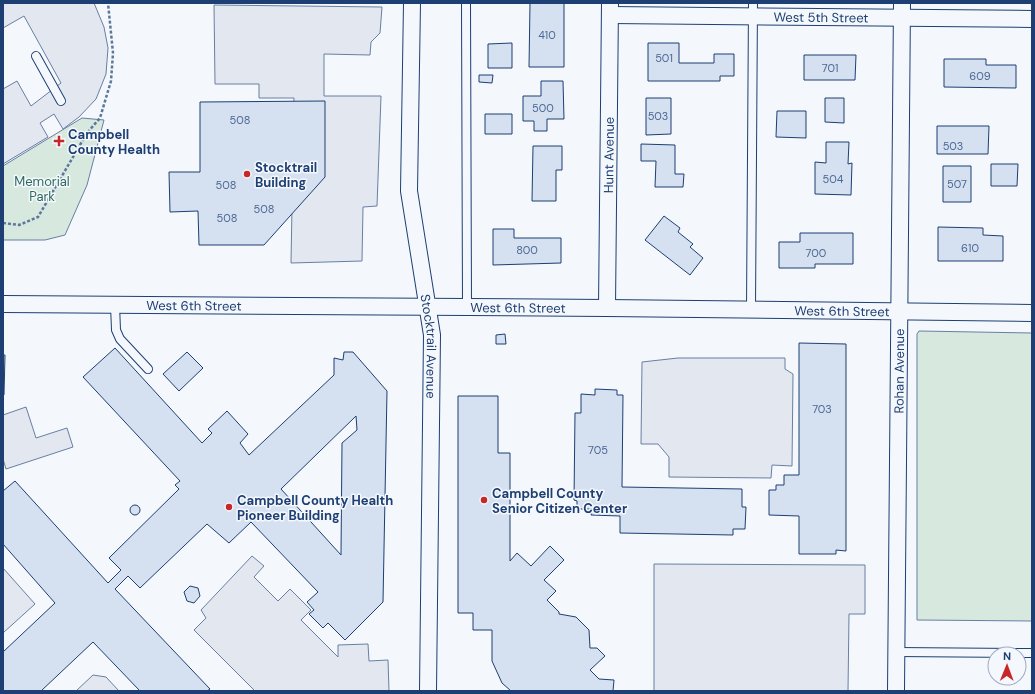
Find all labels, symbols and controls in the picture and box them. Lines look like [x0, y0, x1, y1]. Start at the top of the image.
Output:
street label: West 5th Street [773, 9, 869, 26]
house number: 410 [538, 28, 556, 42]
house number: 501 [655, 51, 673, 65]
house number: 701 [822, 61, 838, 75]
house number: 609 [969, 69, 991, 83]
house number: 500 [532, 101, 554, 115]
house number: 503 [648, 109, 668, 123]
house number: 508 [230, 113, 250, 127]
street label: Hunt Avenue [600, 117, 618, 193]
place label: Campbell County Health [68, 126, 160, 158]
marker: Campbell County Health [53, 135, 65, 147]
house number: 503 [943, 139, 963, 153]
place label: Stocktrail Building [255, 159, 317, 191]
marker: Stocktrail Building [242, 169, 252, 179]
house number: 504 [823, 172, 844, 186]
park label: Memorial Park [14, 173, 70, 205]
house number: 507 [947, 177, 967, 191]
house number: 508 [216, 178, 236, 192]
house number: 508 [254, 202, 274, 216]
house number: 508 [217, 211, 237, 225]
house number: 610 [961, 241, 979, 255]
house number: 800 [516, 243, 538, 257]
house number: 700 [806, 246, 826, 260]
street label: Stocktrail Avenue [417, 293, 440, 399]
street label: West 6th Street [146, 297, 242, 315]
street label: West 6th Street [470, 299, 566, 317]
street label: West 6th Street [794, 302, 890, 320]
street label: Rohan Avenue [890, 329, 908, 413]
house number: 703 [812, 402, 832, 416]
house number: 705 [588, 443, 608, 457]
place label: Campbell County Senior Citizen Center [492, 485, 628, 517]
place label: Campbell County Health Pioneer Building [237, 492, 393, 524]
marker: Campbell County Senior Citizen Center [479, 495, 489, 505]
marker: Campbell County Health Pioneer Building [224, 502, 234, 512]
north arrow [987, 646, 1027, 686]
text: N [1003, 649, 1011, 663]

